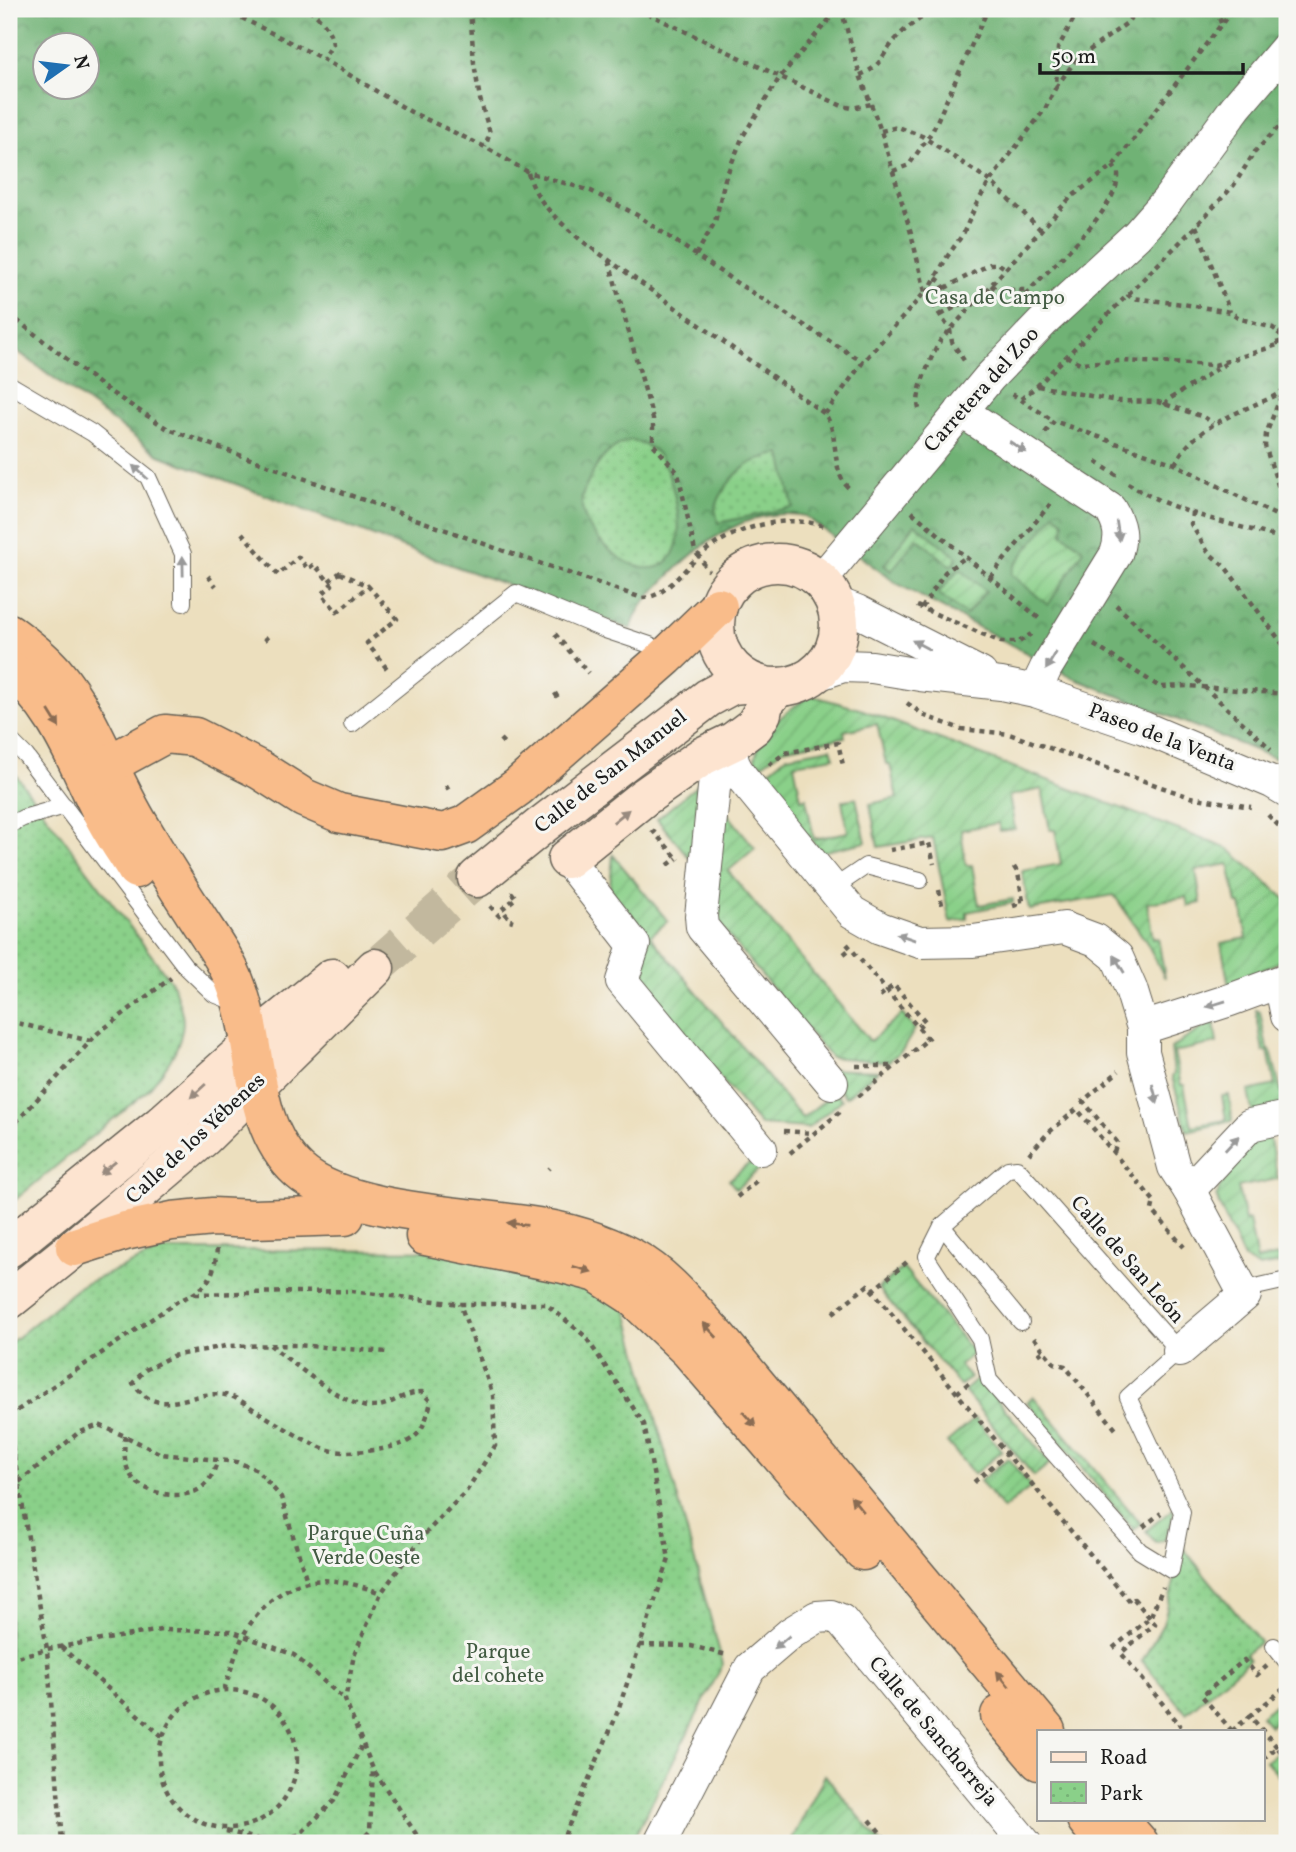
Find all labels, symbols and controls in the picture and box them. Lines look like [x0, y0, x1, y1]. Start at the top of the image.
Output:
north arrow [32, 32, 102, 102]
scale bar [1040, 32, 1244, 76]
text: 50 m [1051, 43, 1096, 72]
text: N [66, 53, 95, 72]
park label: Casa de Campo [925, 284, 1065, 313]
street label: Carretera del Zoo [918, 321, 1046, 459]
one-way arrow [1008, 440, 1027, 453]
one-way arrow [131, 464, 149, 480]
one-way arrow [1113, 520, 1124, 542]
one-way arrow [177, 555, 189, 577]
one-way arrow [911, 639, 931, 650]
one-way arrow [1044, 651, 1057, 670]
street label: Paseo de la Venta [1084, 697, 1240, 779]
street label: Calle de San Manuel [529, 703, 693, 841]
one-way arrow [48, 710, 61, 729]
one-way arrow [611, 809, 629, 824]
one-way arrow [896, 931, 917, 942]
one-way arrow [1113, 955, 1125, 974]
one-way arrow [1205, 1000, 1226, 1010]
street label: Calle de los Yébenes [120, 1067, 272, 1211]
one-way arrow [190, 1083, 207, 1099]
one-way arrow [1150, 1084, 1161, 1106]
one-way arrow [1224, 1135, 1240, 1152]
one-way arrow [99, 1160, 116, 1175]
street label: Calle de San León [1063, 1190, 1191, 1330]
one-way arrow [506, 1218, 528, 1229]
one-way arrow [571, 1264, 593, 1275]
one-way arrow [703, 1322, 719, 1339]
one-way arrow [741, 1410, 757, 1428]
one-way arrow [850, 1495, 865, 1512]
park label: Parque Cuña Verde Oeste [307, 1520, 425, 1573]
one-way arrow [773, 1634, 791, 1649]
park label: Parque del cohete [452, 1638, 544, 1691]
street label: Calle de Sanchorreja [861, 1651, 1005, 1813]
one-way arrow [995, 1670, 1010, 1688]
legend [1037, 1730, 1264, 1820]
text: Road [1100, 1744, 1147, 1773]
text: Park [1100, 1780, 1143, 1809]

